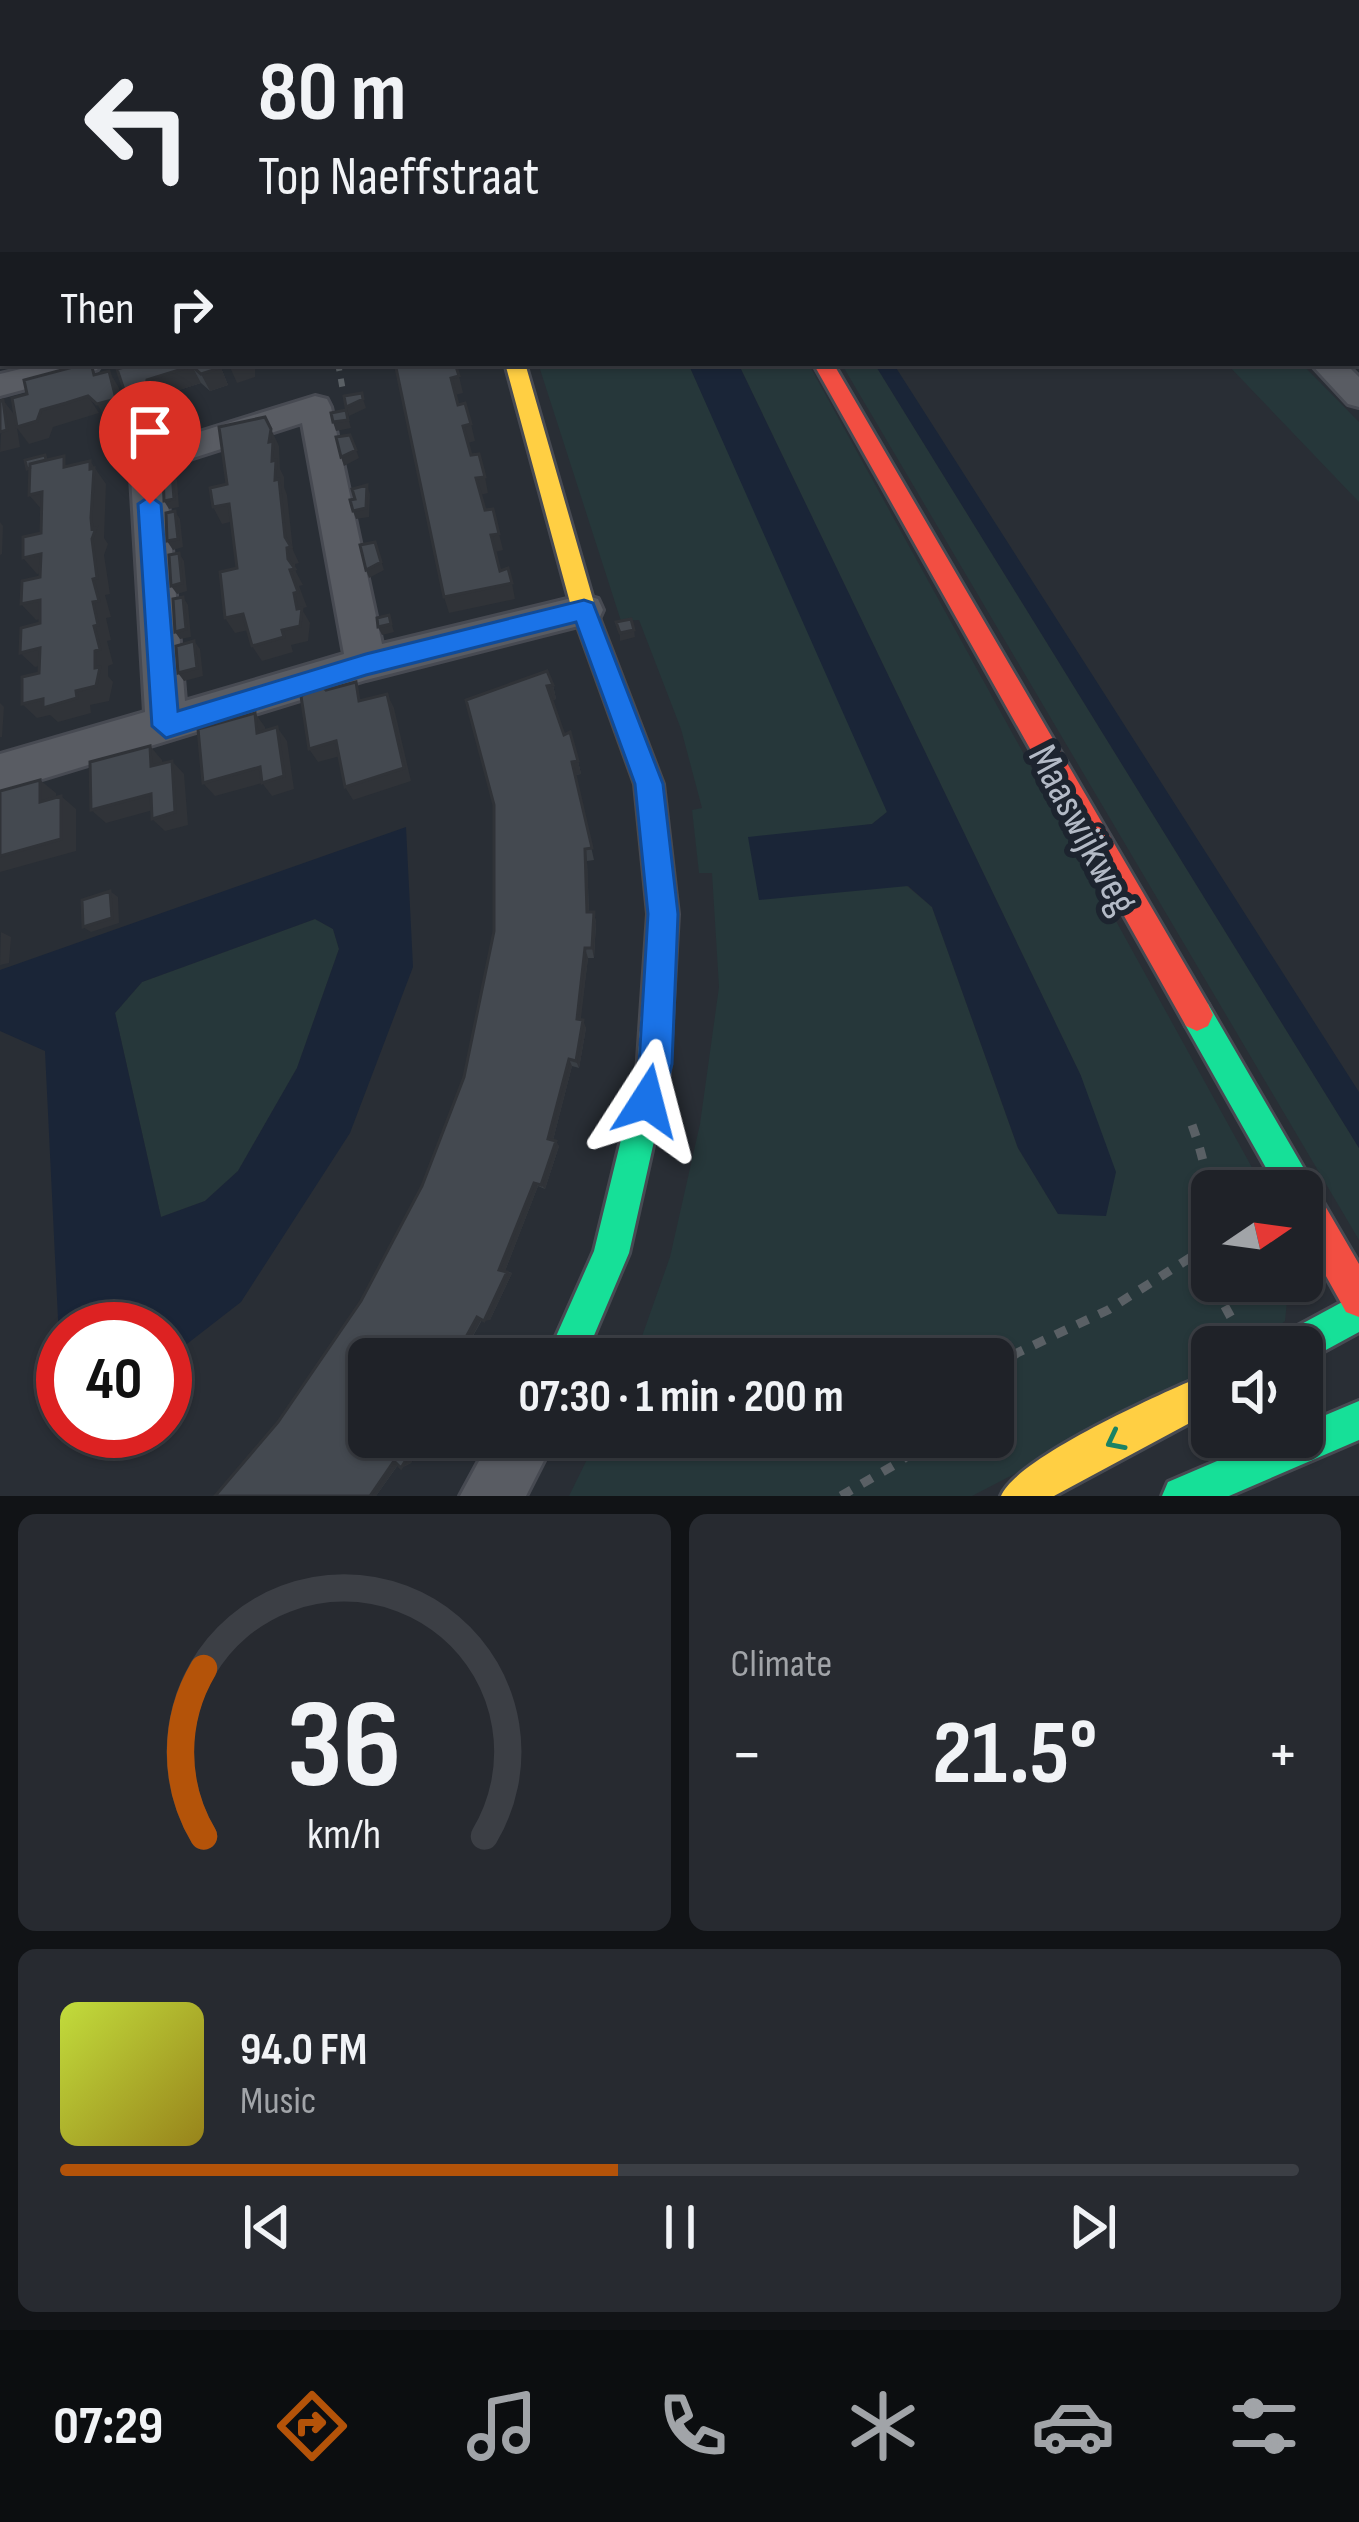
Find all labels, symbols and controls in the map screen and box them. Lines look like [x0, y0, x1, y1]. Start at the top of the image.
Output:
text: 80 m [258, 43, 406, 144]
icon: left [60, 48, 216, 204]
text: Top Naeffstraat [258, 145, 539, 210]
icon: right [158, 276, 224, 342]
text: Then [60, 282, 134, 337]
pin [99, 381, 201, 504]
icon: arrive [117, 399, 183, 465]
street label: Maaswijkweg [1016, 737, 1148, 923]
position arrow [584, 1038, 710, 1164]
north arrow [1191, 1170, 1323, 1302]
map controls [1191, 1170, 1323, 1458]
speed limit sign: 40 [36, 1302, 192, 1458]
button: sound [1191, 1326, 1323, 1458]
text: 07:30 · 1 min · 200 m [518, 1370, 844, 1425]
one-way arrow [1105, 1426, 1127, 1449]
text: Climate [731, 1641, 832, 1688]
text: 36 [287, 1673, 402, 1822]
text: 21.5° [932, 1701, 1097, 1809]
text: − [731, 1716, 763, 1795]
text: + [1267, 1716, 1299, 1795]
text: km/h [307, 1808, 381, 1860]
text: 94.0 FM [240, 2023, 367, 2078]
text: Music [240, 2078, 316, 2125]
icon: previous [234, 2194, 300, 2260]
icon: pause [647, 2194, 713, 2260]
icon: next [1060, 2194, 1126, 2260]
icon: directions [270, 2384, 354, 2468]
icon: music [460, 2384, 544, 2468]
icon: phone [651, 2384, 735, 2468]
icon: climate [841, 2384, 925, 2468]
icon: car [1031, 2384, 1115, 2468]
icon: filters [1222, 2384, 1306, 2468]
text: 07:29 [53, 2394, 163, 2459]

